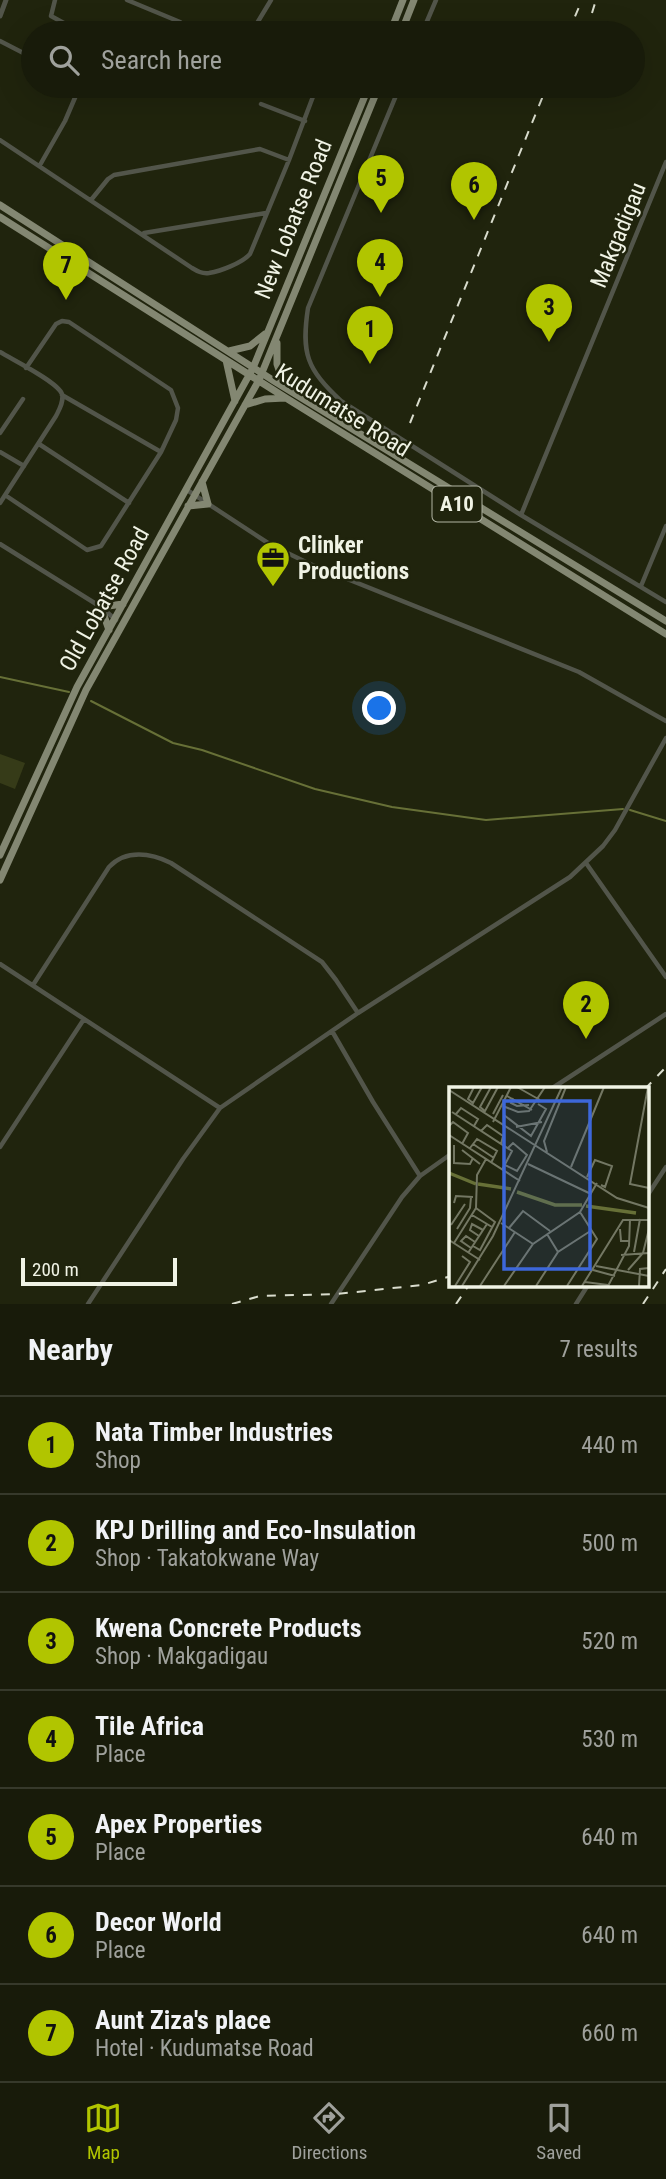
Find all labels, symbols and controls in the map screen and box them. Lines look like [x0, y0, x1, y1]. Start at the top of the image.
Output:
search box [21, 21, 645, 98]
icon: search [45, 41, 83, 79]
text: Search here [101, 45, 222, 75]
street label: New Lobatse Road [249, 135, 338, 303]
pin: 5 [358, 155, 404, 213]
pin: 6 [451, 162, 497, 220]
street label: Makgadigau [585, 179, 652, 292]
pin: 4 [357, 239, 403, 297]
pin: 7 [43, 242, 89, 300]
pin: 3 [526, 284, 572, 342]
pin: 1 [347, 306, 393, 364]
street label: Kudumatse Road [270, 358, 415, 463]
road number: A10 [433, 486, 482, 522]
street label: Old Lobatse Road [54, 523, 155, 676]
place label: Clinker Productions [298, 532, 409, 585]
office icon: Clinker Productions [254, 539, 292, 588]
your location [362, 691, 396, 725]
pin: 2 [563, 981, 609, 1039]
inset map [449, 1087, 648, 1286]
scale bar [21, 1255, 177, 1287]
text: 200 m [32, 1258, 79, 1281]
text: Nearby [28, 1332, 113, 1367]
text: 7 results [560, 1336, 638, 1363]
text: Nata Timber Industries [95, 1417, 333, 1447]
text: 1 [45, 1432, 57, 1459]
text: 440 m [581, 1432, 638, 1459]
text: Shop [95, 1447, 141, 1474]
text: KPJ Drilling and Eco-Insulation [95, 1515, 416, 1545]
text: 2 [45, 1530, 57, 1557]
text: 500 m [581, 1530, 638, 1557]
text: Shop · Takatokwane Way [95, 1545, 319, 1572]
text: Kwena Concrete Products [95, 1613, 362, 1643]
text: 3 [45, 1628, 57, 1655]
text: 520 m [581, 1628, 638, 1655]
text: Shop · Makgadigau [95, 1643, 268, 1670]
text: Tile Africa [95, 1711, 204, 1741]
text: 4 [45, 1726, 57, 1753]
text: 530 m [581, 1726, 638, 1753]
text: Place [95, 1741, 145, 1768]
text: Apex Properties [95, 1809, 262, 1839]
text: 5 [45, 1824, 57, 1851]
text: 640 m [581, 1824, 638, 1851]
text: Place [95, 1839, 145, 1866]
text: Decor World [95, 1907, 222, 1937]
text: 6 [45, 1922, 57, 1949]
text: 640 m [581, 1922, 638, 1949]
text: Place [95, 1937, 145, 1964]
text: Aunt Ziza's place [95, 2005, 271, 2035]
text: 7 [45, 2020, 57, 2047]
text: 660 m [581, 2020, 638, 2047]
text: Hotel · Kudumatse Road [95, 2035, 314, 2062]
tab: Map [84, 2099, 122, 2164]
tab: Directions [291, 2099, 367, 2164]
tab: Saved [536, 2099, 582, 2164]

